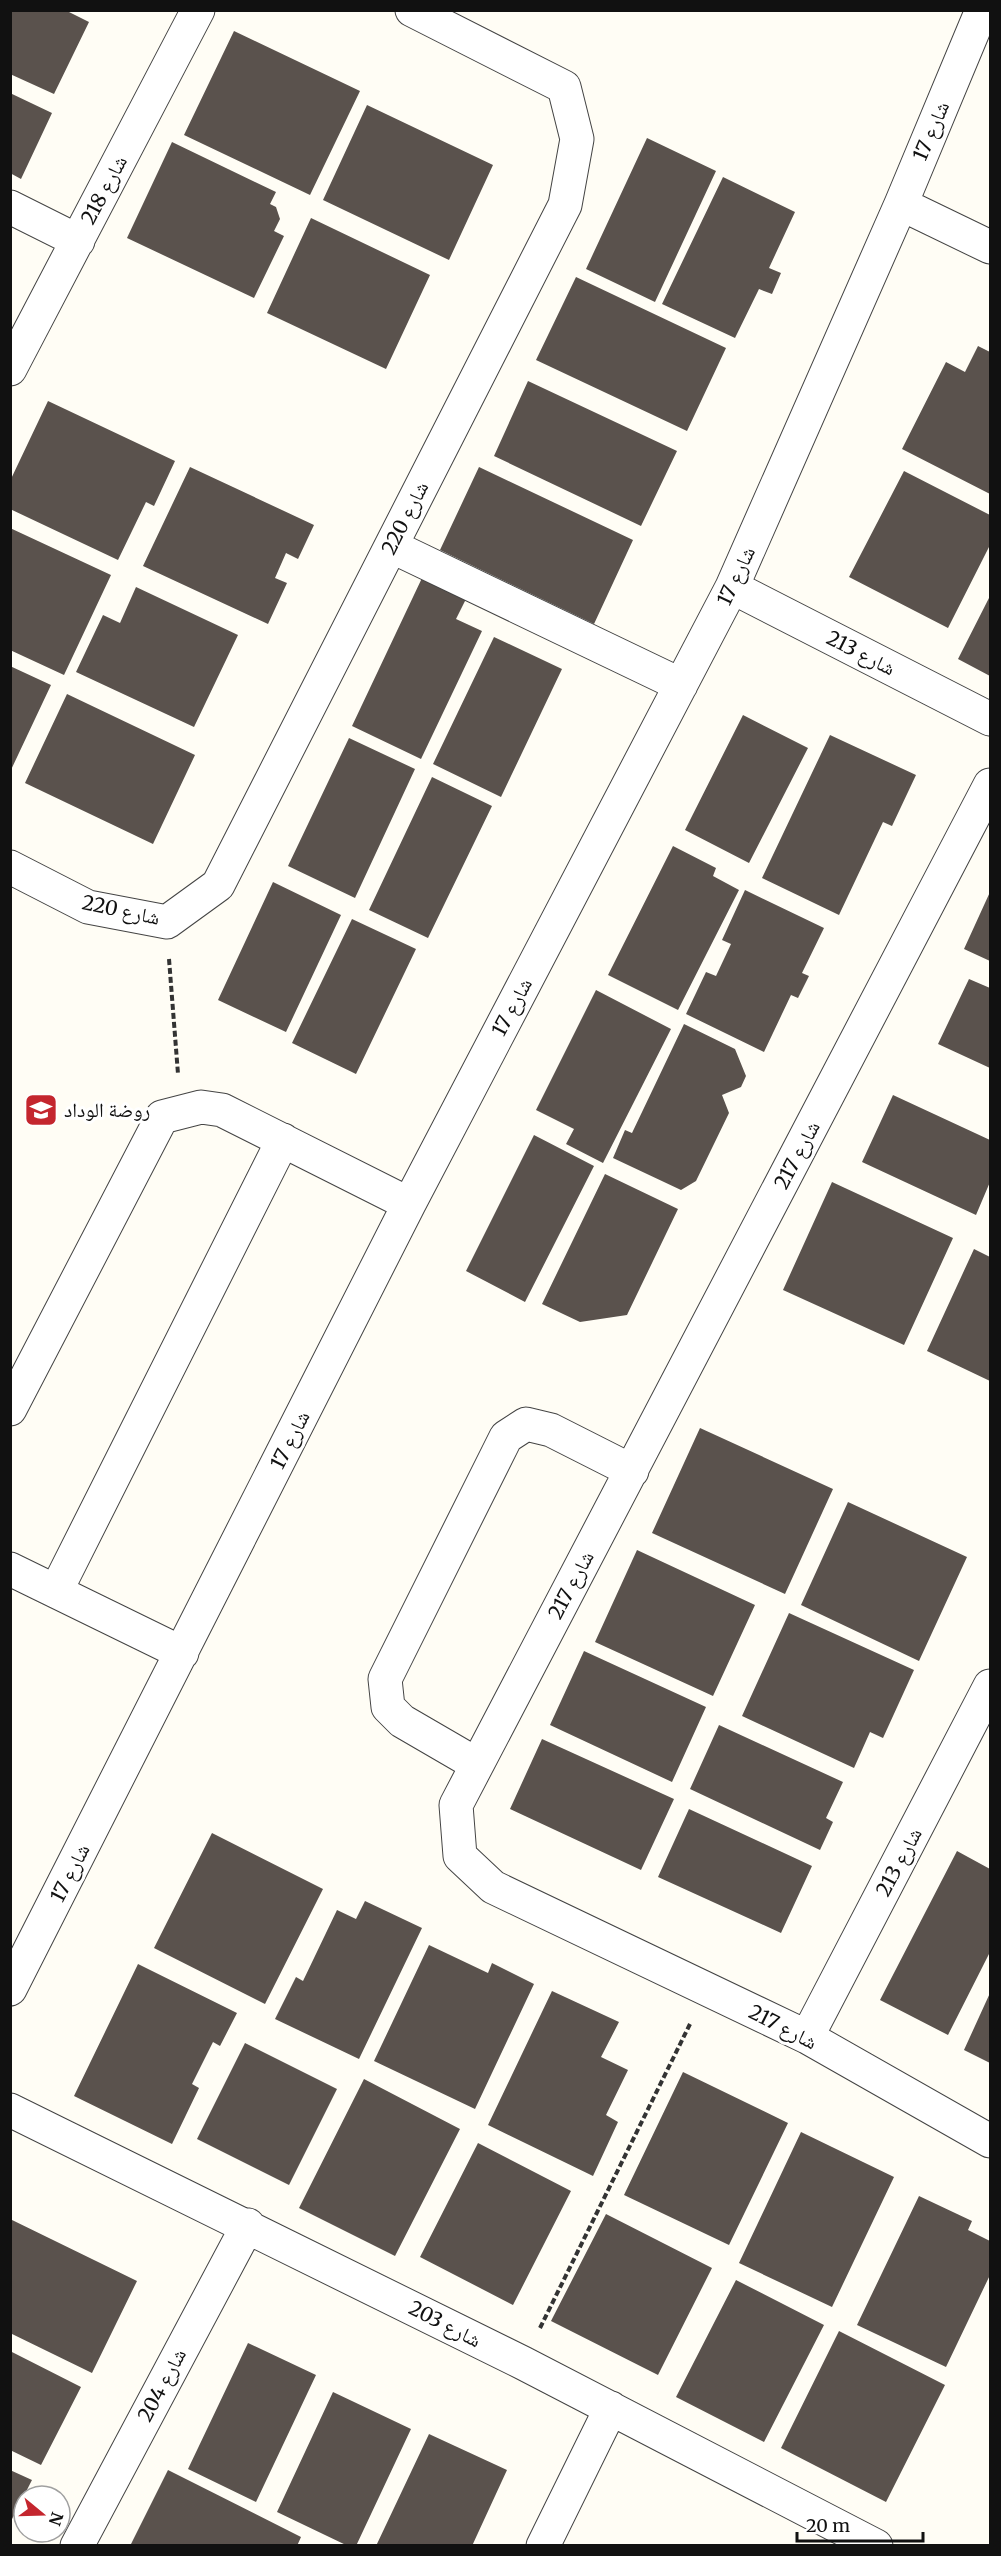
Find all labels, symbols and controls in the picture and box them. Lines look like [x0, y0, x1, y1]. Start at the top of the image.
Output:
street label: شارع 17 [907, 97, 955, 165]
street label: شارع 218 [75, 151, 133, 229]
street label: شارع 220 [376, 477, 434, 559]
street label: شارع 17 [711, 542, 761, 610]
street label: شارع 213 [822, 625, 900, 681]
street label: شارع 220 [80, 889, 162, 931]
street label: شارع 17 [486, 973, 538, 1041]
school or university icon: روضة الوداد [23, 1092, 59, 1128]
place label: روضة الوداد [64, 1097, 150, 1122]
street label: شارع 217 [768, 1117, 826, 1193]
street label: شارع 17 [264, 1406, 316, 1474]
street label: شارع 217 [542, 1547, 600, 1623]
street label: شارع 213 [870, 1823, 928, 1901]
street label: شارع 17 [44, 1839, 96, 1907]
street label: شارع 217 [744, 1999, 822, 2055]
street label: شارع 203 [404, 2295, 486, 2353]
street label: شارع 204 [132, 2344, 192, 2426]
north arrow [12, 2484, 72, 2544]
scale bar [797, 2505, 923, 2543]
text: N [45, 2510, 68, 2528]
text: 20 m [806, 2514, 850, 2537]

